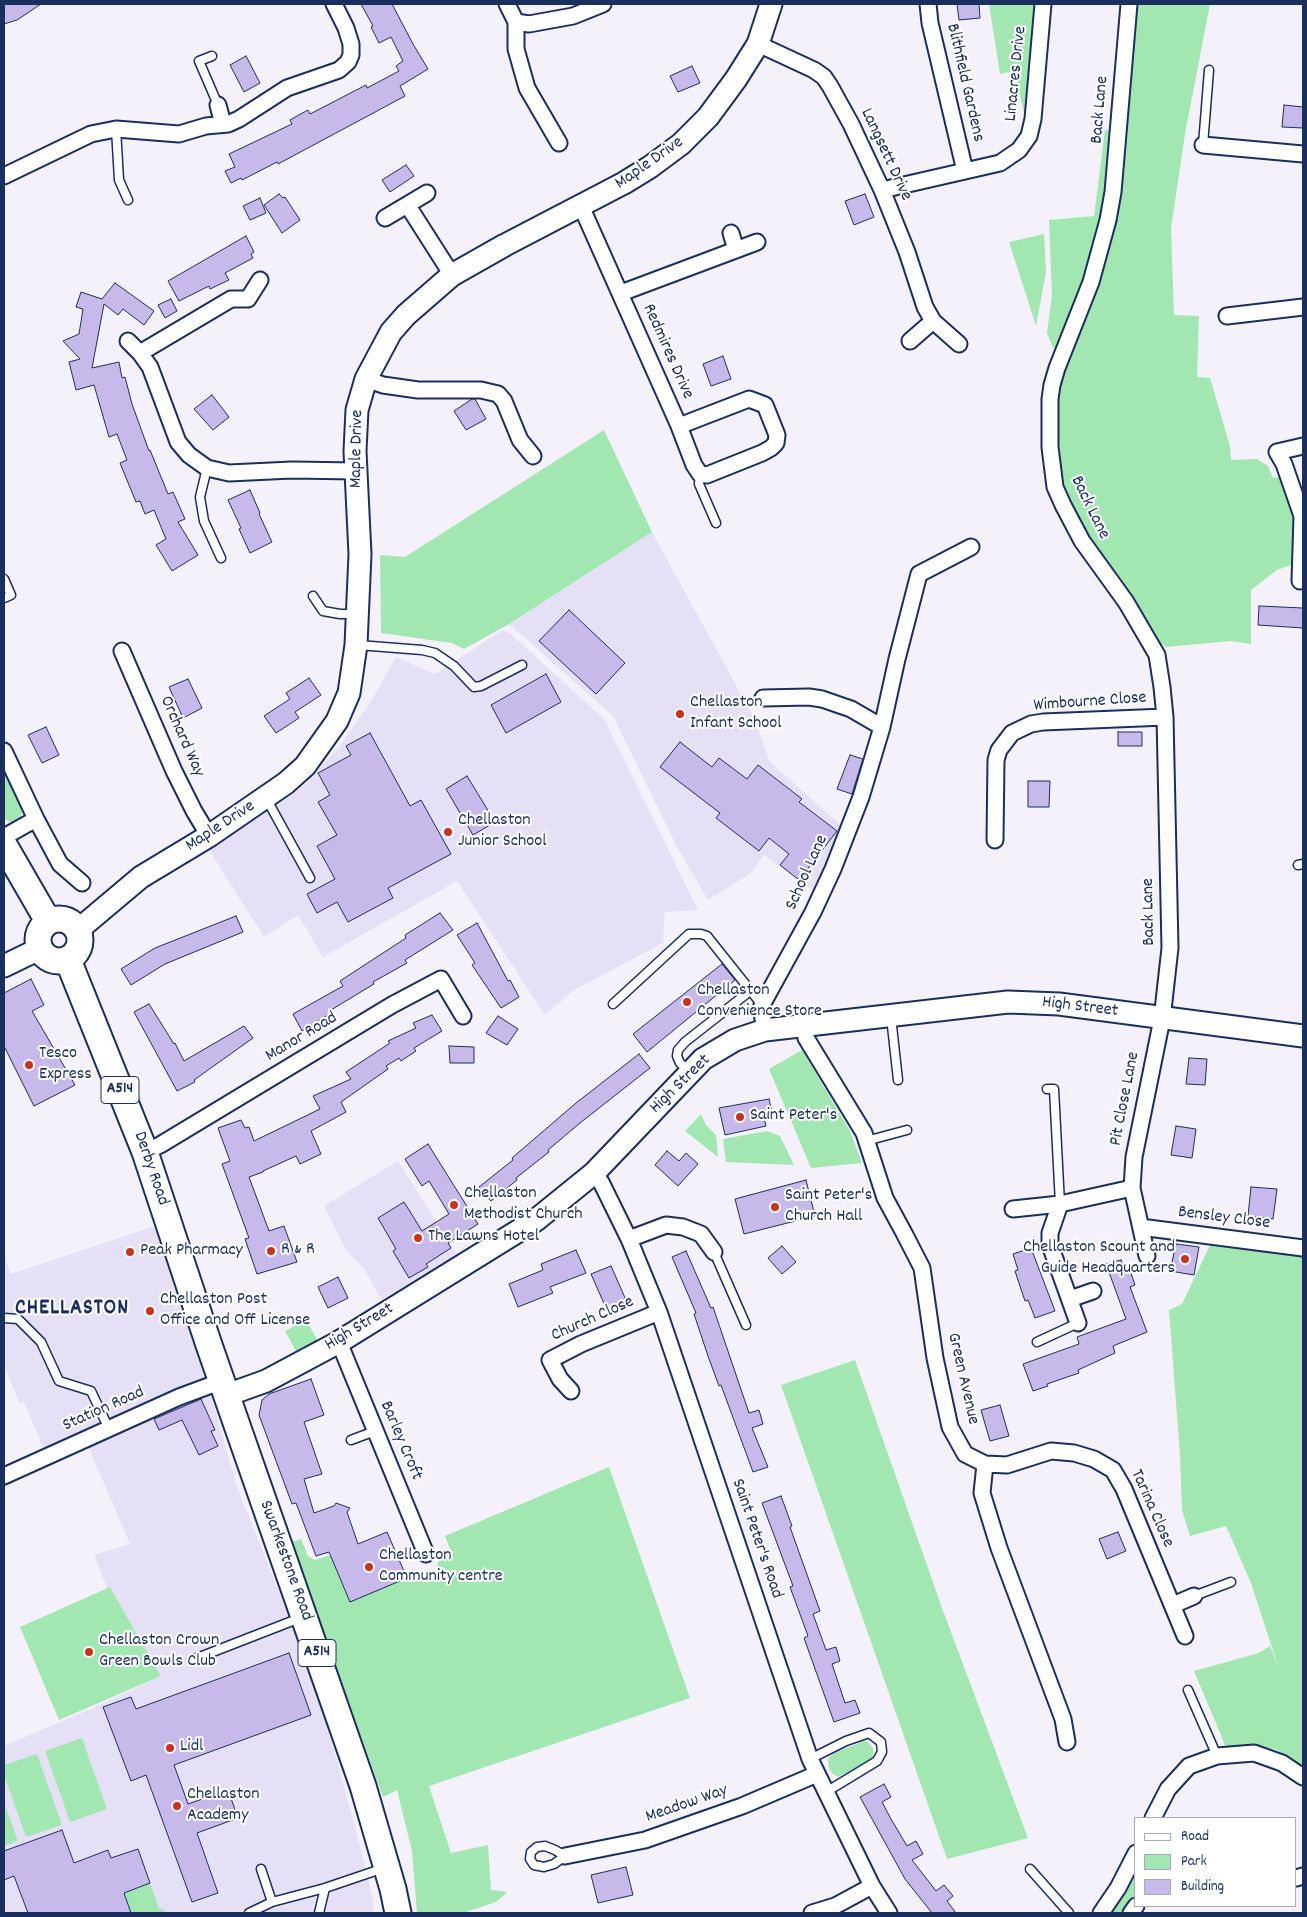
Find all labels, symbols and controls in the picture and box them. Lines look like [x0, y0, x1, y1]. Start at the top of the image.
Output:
street label: Blithfield Gardens [940, 22, 988, 144]
street label: Linacres Drive [1001, 25, 1033, 123]
street label: Back Lane [1087, 75, 1115, 145]
street label: Langsett Drive [854, 105, 916, 205]
street label: Maple Drive [612, 133, 688, 195]
street label: Redmires Drive [636, 301, 698, 403]
street label: Maple Drive [347, 410, 369, 488]
street label: Back Lane [1064, 473, 1114, 543]
street label: Wimbourne Close [1033, 688, 1147, 718]
street label: Orchard Way [154, 693, 208, 781]
place label: Chellaston Infant School [690, 693, 781, 736]
marker: Chellaston Infant School [674, 708, 686, 720]
street label: Maple Drive [182, 797, 260, 857]
place label: Chellaston Junior School [458, 811, 546, 854]
marker: Chellaston Junior School [442, 826, 454, 838]
street label: School Lane [782, 832, 834, 914]
street label: Back Lane [1139, 878, 1161, 946]
place label: Chellaston Convenience Store [697, 981, 822, 1024]
street label: High Street [1041, 993, 1119, 1023]
marker: Chellaston Convenience Store [681, 996, 693, 1008]
street label: Manor Road [262, 1008, 342, 1068]
place label: Tesco Express [39, 1044, 92, 1086]
street label: Pit Close Lane [1106, 1050, 1146, 1148]
street label: High Street [646, 1051, 716, 1119]
marker: Tesco Express [23, 1059, 35, 1071]
road number: A514 [101, 1076, 139, 1104]
place label: Saint Peter's [750, 1106, 837, 1128]
marker: Saint Peter's [734, 1111, 746, 1123]
street label: Derby Road [127, 1129, 173, 1209]
place label: Chellaston Methodist Church [464, 1184, 582, 1226]
place label: Saint Peter's Church Hall [785, 1186, 872, 1228]
marker: Chellaston Methodist Church [448, 1199, 460, 1211]
marker: Saint Peter's Church Hall [769, 1201, 781, 1213]
street label: Bensley Close [1177, 1203, 1271, 1235]
place label: The Lawns Hotel [428, 1227, 539, 1249]
marker: The Lawns Hotel [412, 1232, 424, 1244]
place label: Chellaston Scount and Guide Headquarters [1023, 1238, 1175, 1280]
place label: R & R [281, 1240, 315, 1262]
place label: Peak Pharmacy [140, 1241, 243, 1263]
marker: R & R [265, 1245, 277, 1257]
marker: Peak Pharmacy [124, 1246, 136, 1258]
marker: Chellaston Scount and Guide Headquarters [1179, 1253, 1191, 1265]
place label: Chellaston Post Office and Off License [160, 1290, 310, 1332]
street label: Church Close [548, 1292, 638, 1348]
district label: CHELLASTON [14, 1297, 130, 1323]
street label: High Street [322, 1299, 398, 1357]
marker: Chellaston Post Office and Off License [144, 1305, 156, 1317]
street label: Green Avenue [941, 1331, 983, 1427]
street label: Station Road [60, 1382, 148, 1438]
street label: Barley Croft [374, 1398, 426, 1484]
street label: Tarina Close [1124, 1467, 1178, 1551]
street label: Saint Peter's Road [725, 1476, 787, 1602]
street label: Swarkestone Road [253, 1498, 317, 1624]
place label: Chellaston Community centre [379, 1546, 503, 1588]
marker: Chellaston Community centre [363, 1561, 375, 1573]
place label: Chellaston Crown Green Bowls Club [99, 1631, 219, 1674]
road number: A514 [298, 1640, 336, 1666]
marker: Chellaston Crown Green Bowls Club [83, 1646, 95, 1658]
place label: Lidl [180, 1737, 203, 1759]
marker: Lidl [164, 1742, 176, 1754]
street label: Meadow Way [643, 1781, 731, 1829]
place label: Chellaston Academy [187, 1785, 260, 1828]
marker: Chellaston Academy [171, 1800, 183, 1812]
legend [1134, 1817, 1297, 1907]
text: Road [1181, 1826, 1209, 1848]
text: Park [1181, 1851, 1207, 1873]
text: Building [1181, 1876, 1224, 1898]

